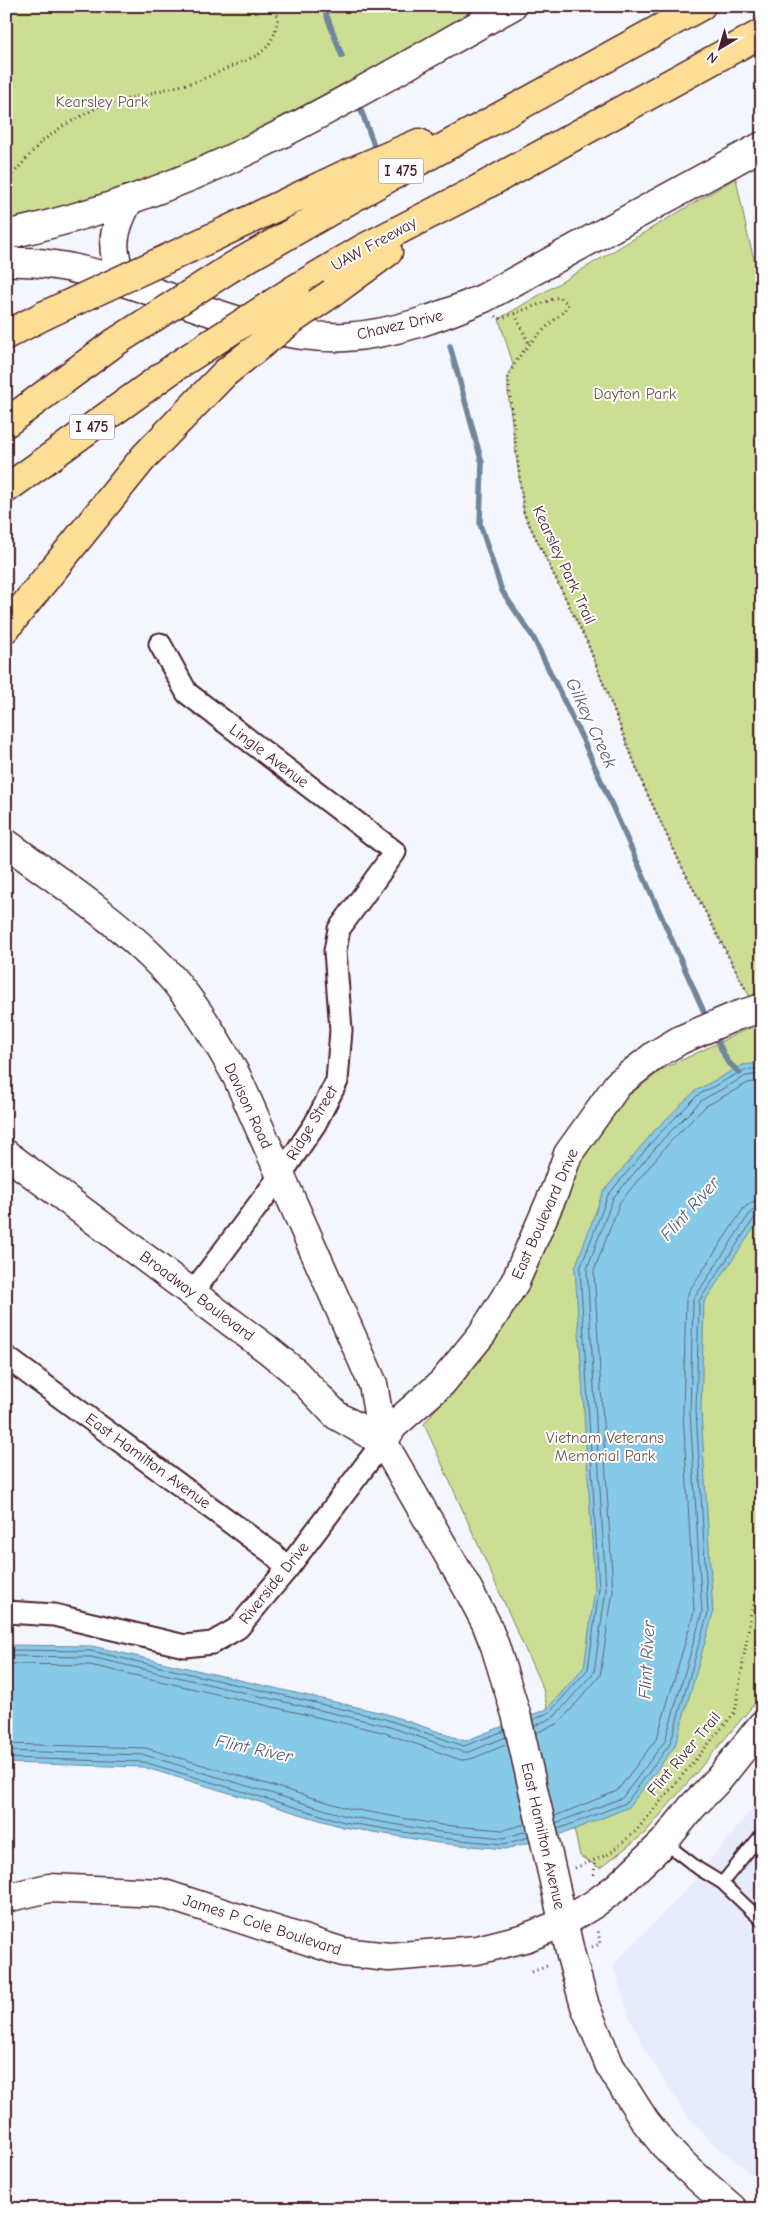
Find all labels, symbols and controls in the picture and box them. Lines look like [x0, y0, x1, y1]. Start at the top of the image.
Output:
north arrow [696, 22, 746, 72]
text: N [703, 48, 721, 67]
park label: Kearsley Park [56, 93, 149, 111]
road number: I 475 [378, 158, 424, 184]
street label: UAW Freeway [328, 213, 420, 275]
street label: Chavez Drive [355, 306, 445, 344]
park label: Dayton Park [594, 385, 677, 403]
road number: I 475 [70, 414, 114, 440]
street label: Kearsley Park Trail [529, 503, 599, 627]
water label: Gilkey Creek [561, 675, 621, 772]
street label: Lingle Avenue [226, 720, 312, 792]
street label: Davison Road [220, 1060, 276, 1152]
street label: Ridge Street [283, 1082, 341, 1163]
street label: East Boulevard Drive [508, 1146, 582, 1282]
water label: Flint River [656, 1172, 725, 1245]
street label: Broadway Boulevard [136, 1247, 258, 1345]
street label: East Hamilton Avenue [82, 1410, 214, 1512]
park label: Vietnam Veterans Memorial Park [546, 1429, 664, 1465]
street label: Riverside Drive [235, 1538, 313, 1628]
water label: Flint River [634, 1619, 660, 1700]
street label: Flint River Trail [644, 1708, 724, 1800]
water label: Flint River [213, 1731, 295, 1768]
street label: East Hamilton Avenue [517, 1761, 569, 1911]
street label: James P Cole Boulevard [181, 1891, 343, 1959]

